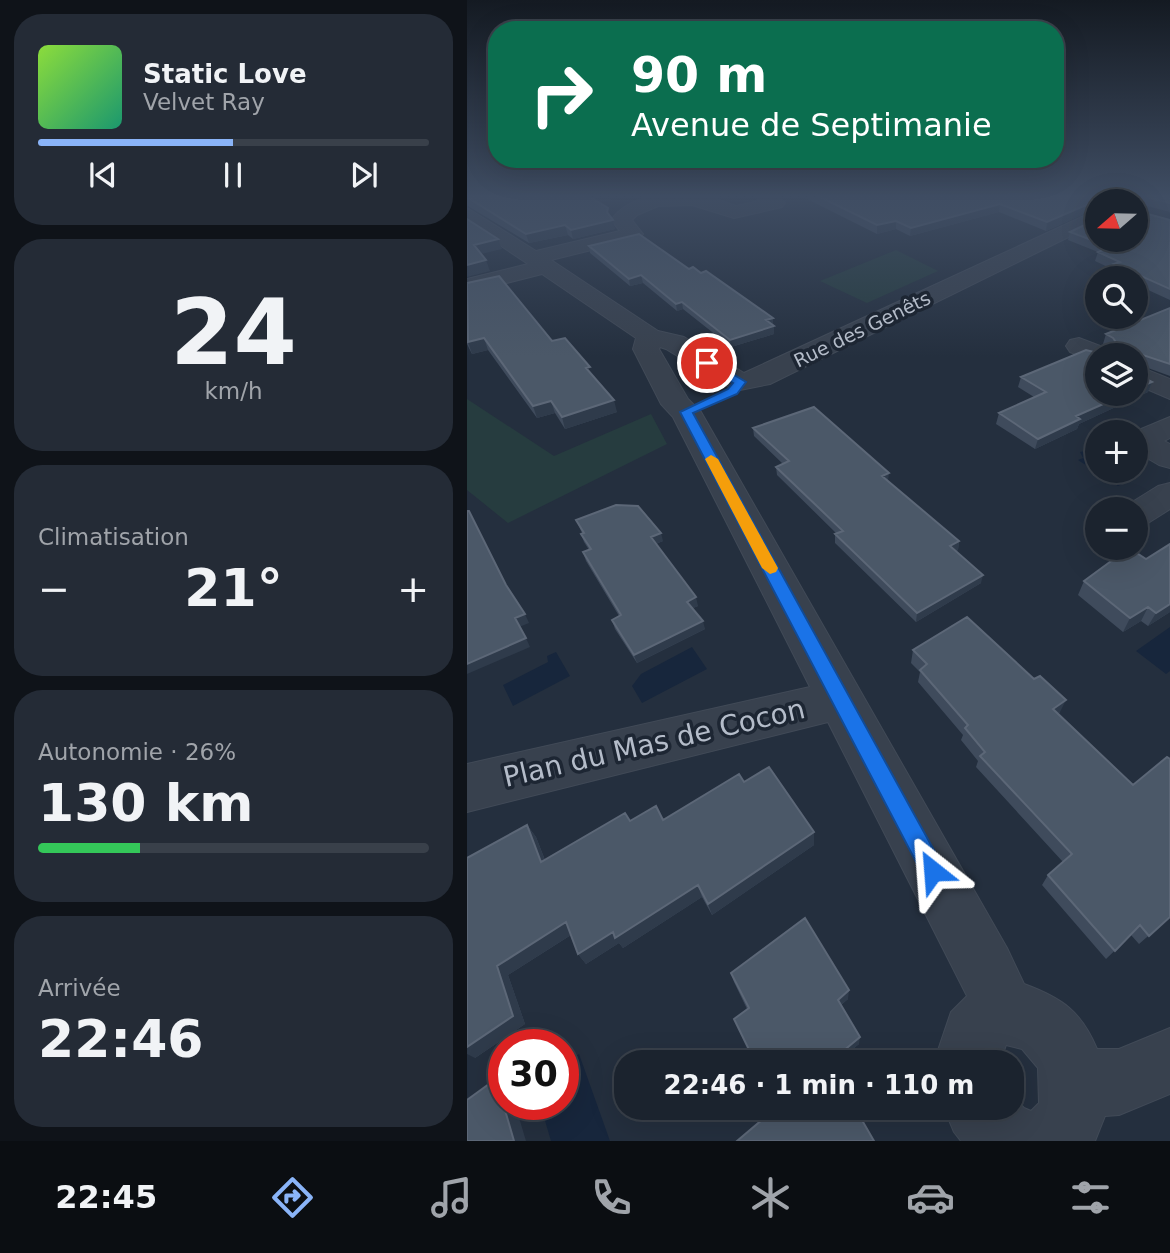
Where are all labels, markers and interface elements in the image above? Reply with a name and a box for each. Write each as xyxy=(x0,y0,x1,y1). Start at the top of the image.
text: 90 m xyxy=(631,47,767,104)
icon: right xyxy=(516,49,607,140)
text: Static Love xyxy=(143,59,307,89)
text: Velvet Ray xyxy=(143,89,265,115)
text: Avenue de Septimanie xyxy=(631,106,992,144)
icon: previous xyxy=(84,156,122,194)
icon: pause xyxy=(214,156,252,194)
icon: next xyxy=(345,156,383,194)
north arrow xyxy=(1085,189,1148,252)
map controls xyxy=(1085,189,1148,560)
button: search xyxy=(1085,266,1148,329)
text: 24 xyxy=(170,280,297,385)
street label: Rue des Genêts xyxy=(790,286,934,372)
pin xyxy=(677,333,737,393)
button: layers xyxy=(1085,343,1148,406)
icon: arrive xyxy=(688,344,726,382)
text: km/h xyxy=(204,378,263,404)
button: + xyxy=(1085,420,1148,483)
button: − xyxy=(1085,497,1148,560)
text: Climatisation xyxy=(38,524,189,550)
text: 21° xyxy=(184,558,283,618)
text: − xyxy=(38,567,70,611)
text: + xyxy=(397,567,429,611)
street label: Plan du Mas de Cocon xyxy=(500,692,808,794)
text: Autonomie · 26% xyxy=(38,739,236,765)
text: 130 km xyxy=(38,773,253,833)
position arrow xyxy=(896,834,970,908)
text: Arrivée xyxy=(38,975,121,1001)
text: 22:46 xyxy=(38,1009,204,1069)
speed limit sign: 30 xyxy=(488,1029,579,1120)
text: 22:46 · 1 min · 110 m xyxy=(664,1070,974,1100)
icon: directions xyxy=(268,1173,317,1222)
icon: music xyxy=(427,1173,476,1222)
icon: phone xyxy=(587,1173,636,1222)
icon: climate xyxy=(746,1173,795,1222)
icon: car xyxy=(906,1173,955,1222)
icon: filters xyxy=(1066,1173,1115,1222)
text: 22:45 xyxy=(55,1178,157,1216)

